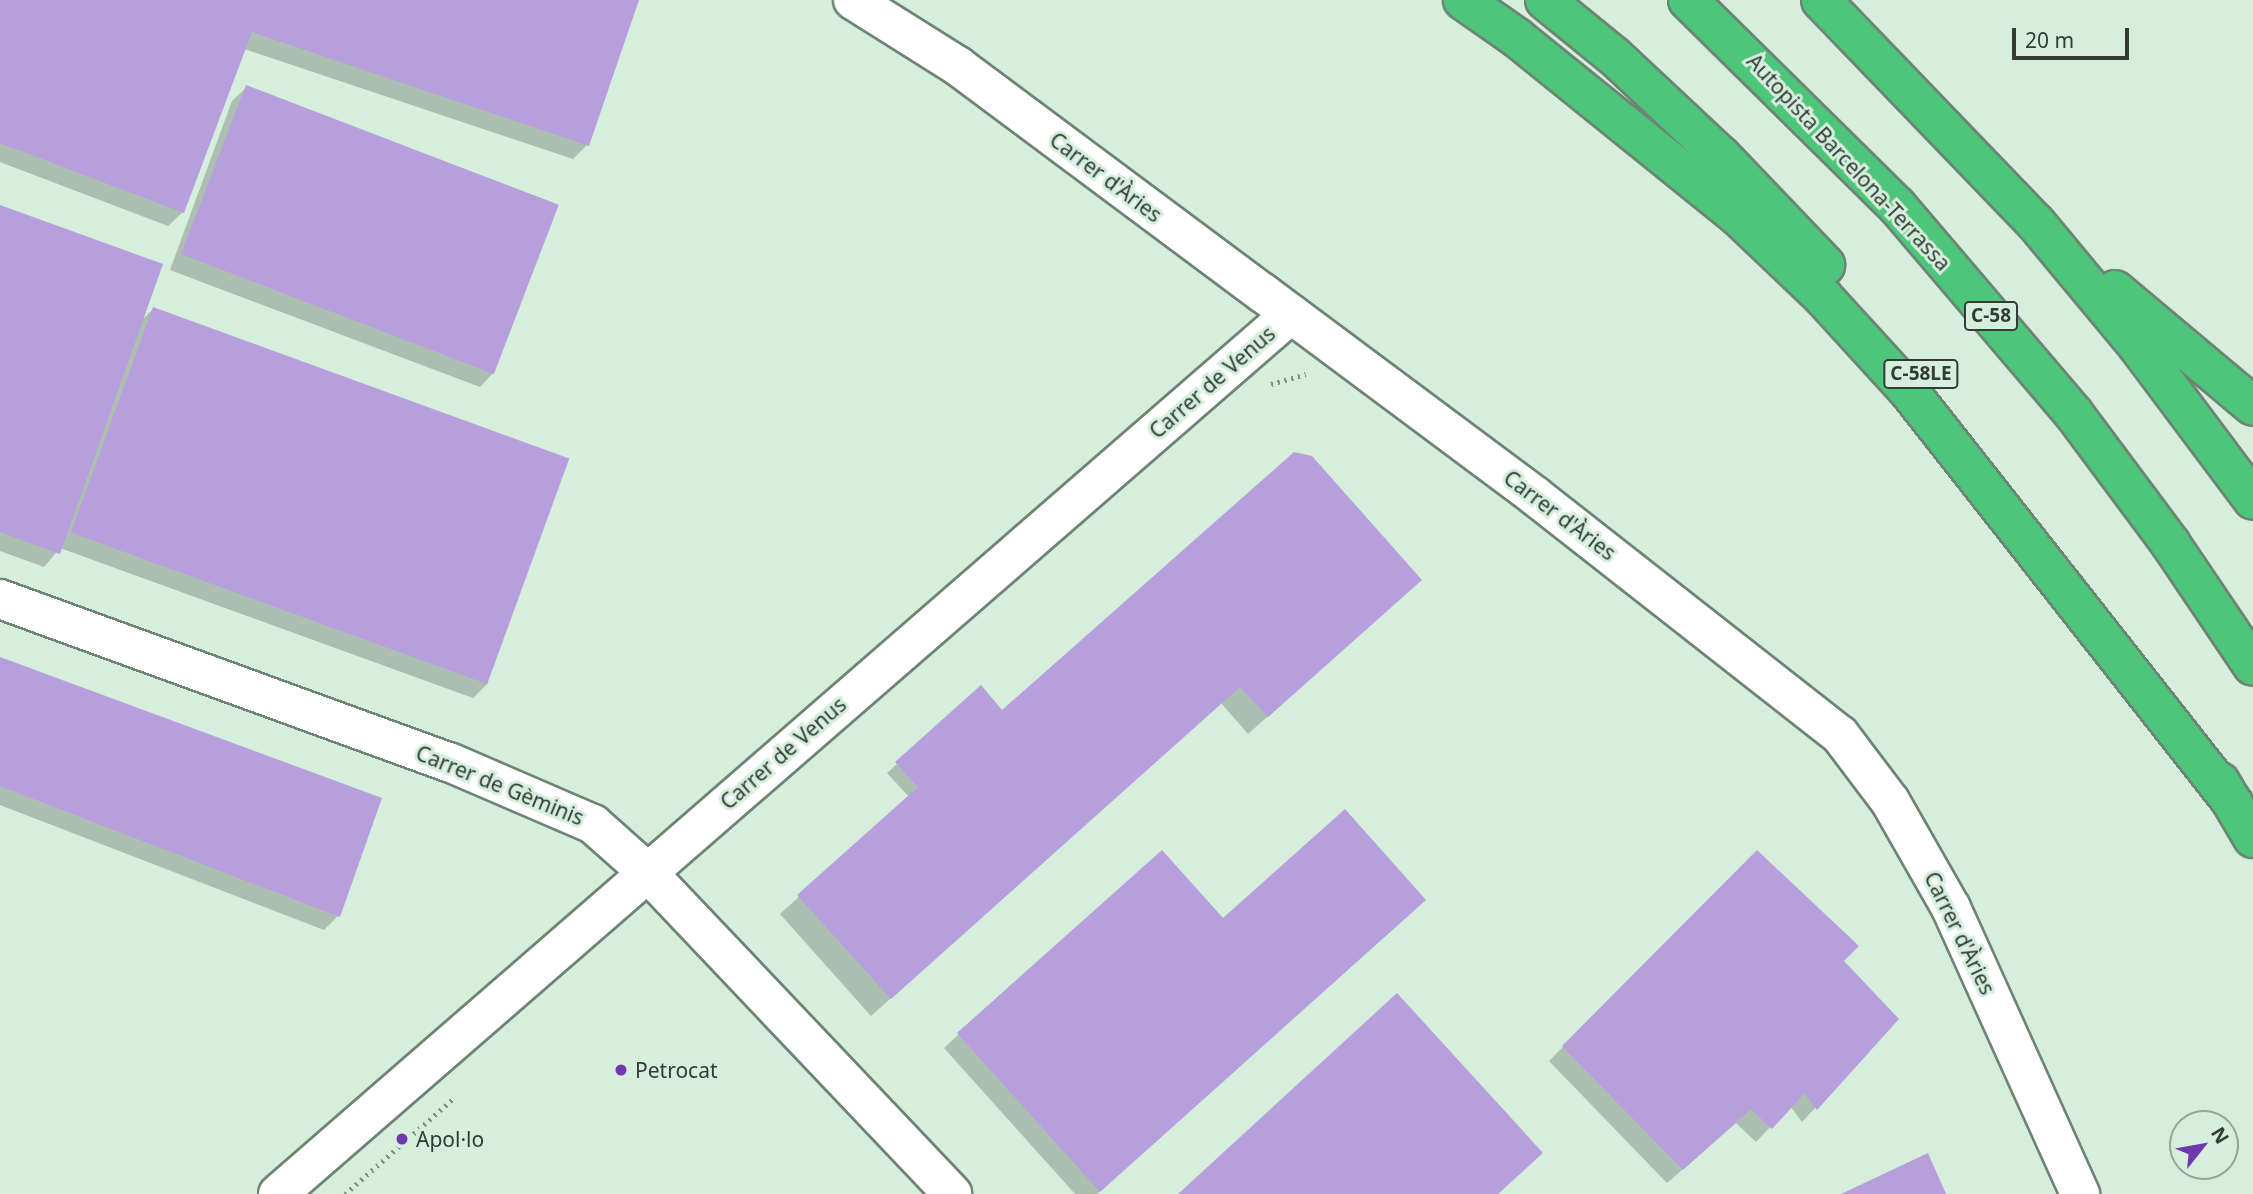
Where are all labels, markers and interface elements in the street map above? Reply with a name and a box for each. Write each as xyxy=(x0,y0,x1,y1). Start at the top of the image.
scale bar xyxy=(2015,14,2132,58)
text: 20 m xyxy=(2025,26,2074,54)
street label: Autopista Barcelona-Terrassa xyxy=(1742,48,1956,276)
street label: Carrer d'Àries xyxy=(1045,127,1167,227)
road number: C-58 xyxy=(1963,300,2019,332)
street label: Carrer de Venus xyxy=(1144,321,1280,443)
road number: C-58LE xyxy=(1882,358,1960,390)
street label: Carrer d'Àries xyxy=(1499,465,1621,565)
street label: Carrer de Venus xyxy=(715,692,851,814)
street label: Carrer de Gèminis xyxy=(412,740,588,830)
street label: Carrer d'Àries xyxy=(1919,867,2001,999)
place label: Petrocat xyxy=(635,1057,718,1083)
marker: Petrocat xyxy=(613,1062,629,1078)
north arrow xyxy=(2169,1110,2239,1180)
text: N xyxy=(2205,1122,2235,1149)
place label: Apol·lo xyxy=(416,1126,484,1152)
marker: Apol·lo xyxy=(394,1131,410,1147)

